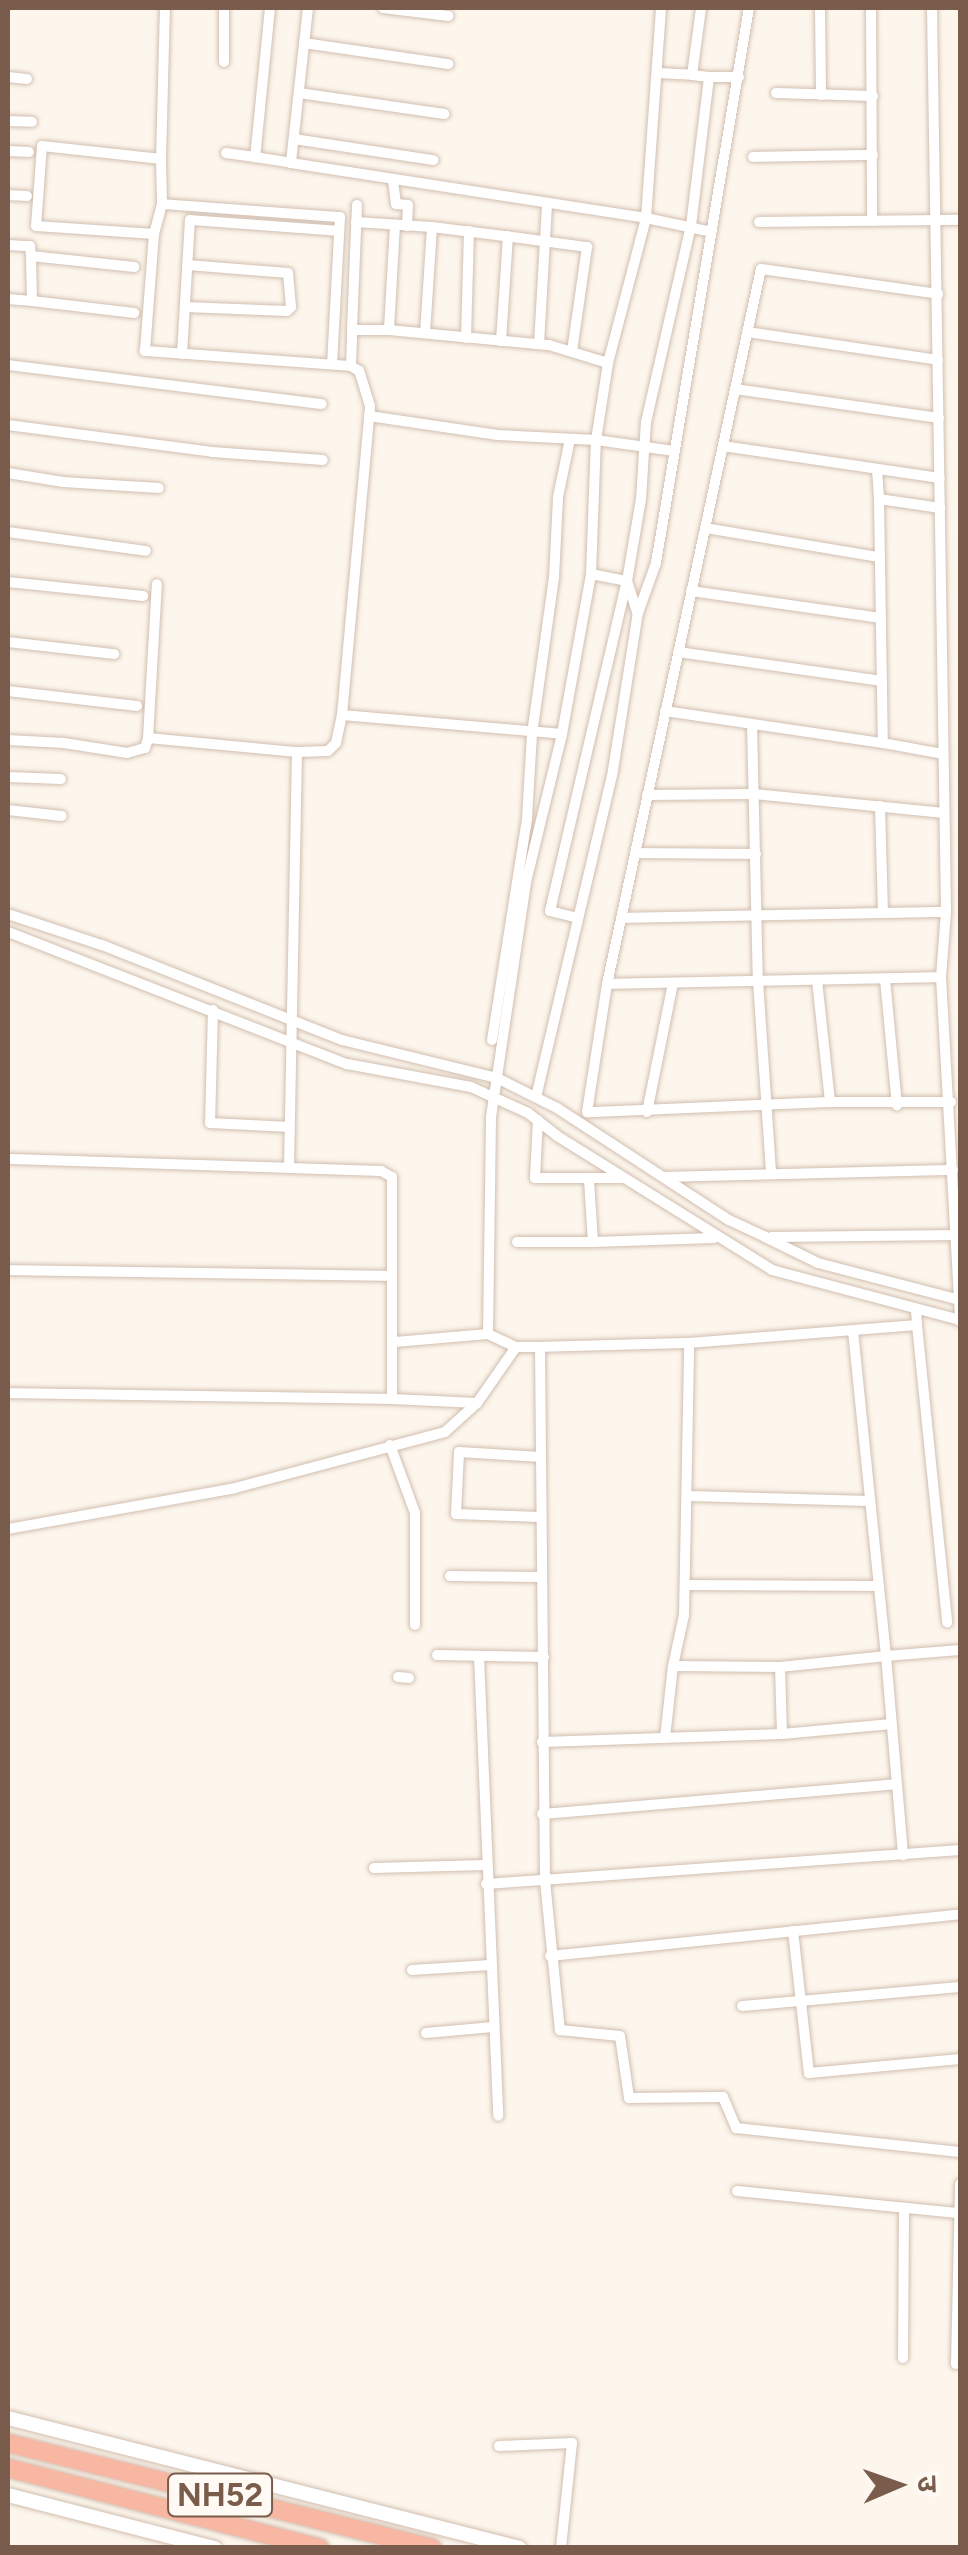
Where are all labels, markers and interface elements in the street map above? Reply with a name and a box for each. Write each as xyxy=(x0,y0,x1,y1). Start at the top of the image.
north arrow xyxy=(848,2435,948,2535)
road number: NH52 xyxy=(165,2468,275,2522)
text: उ xyxy=(911,2475,945,2493)

